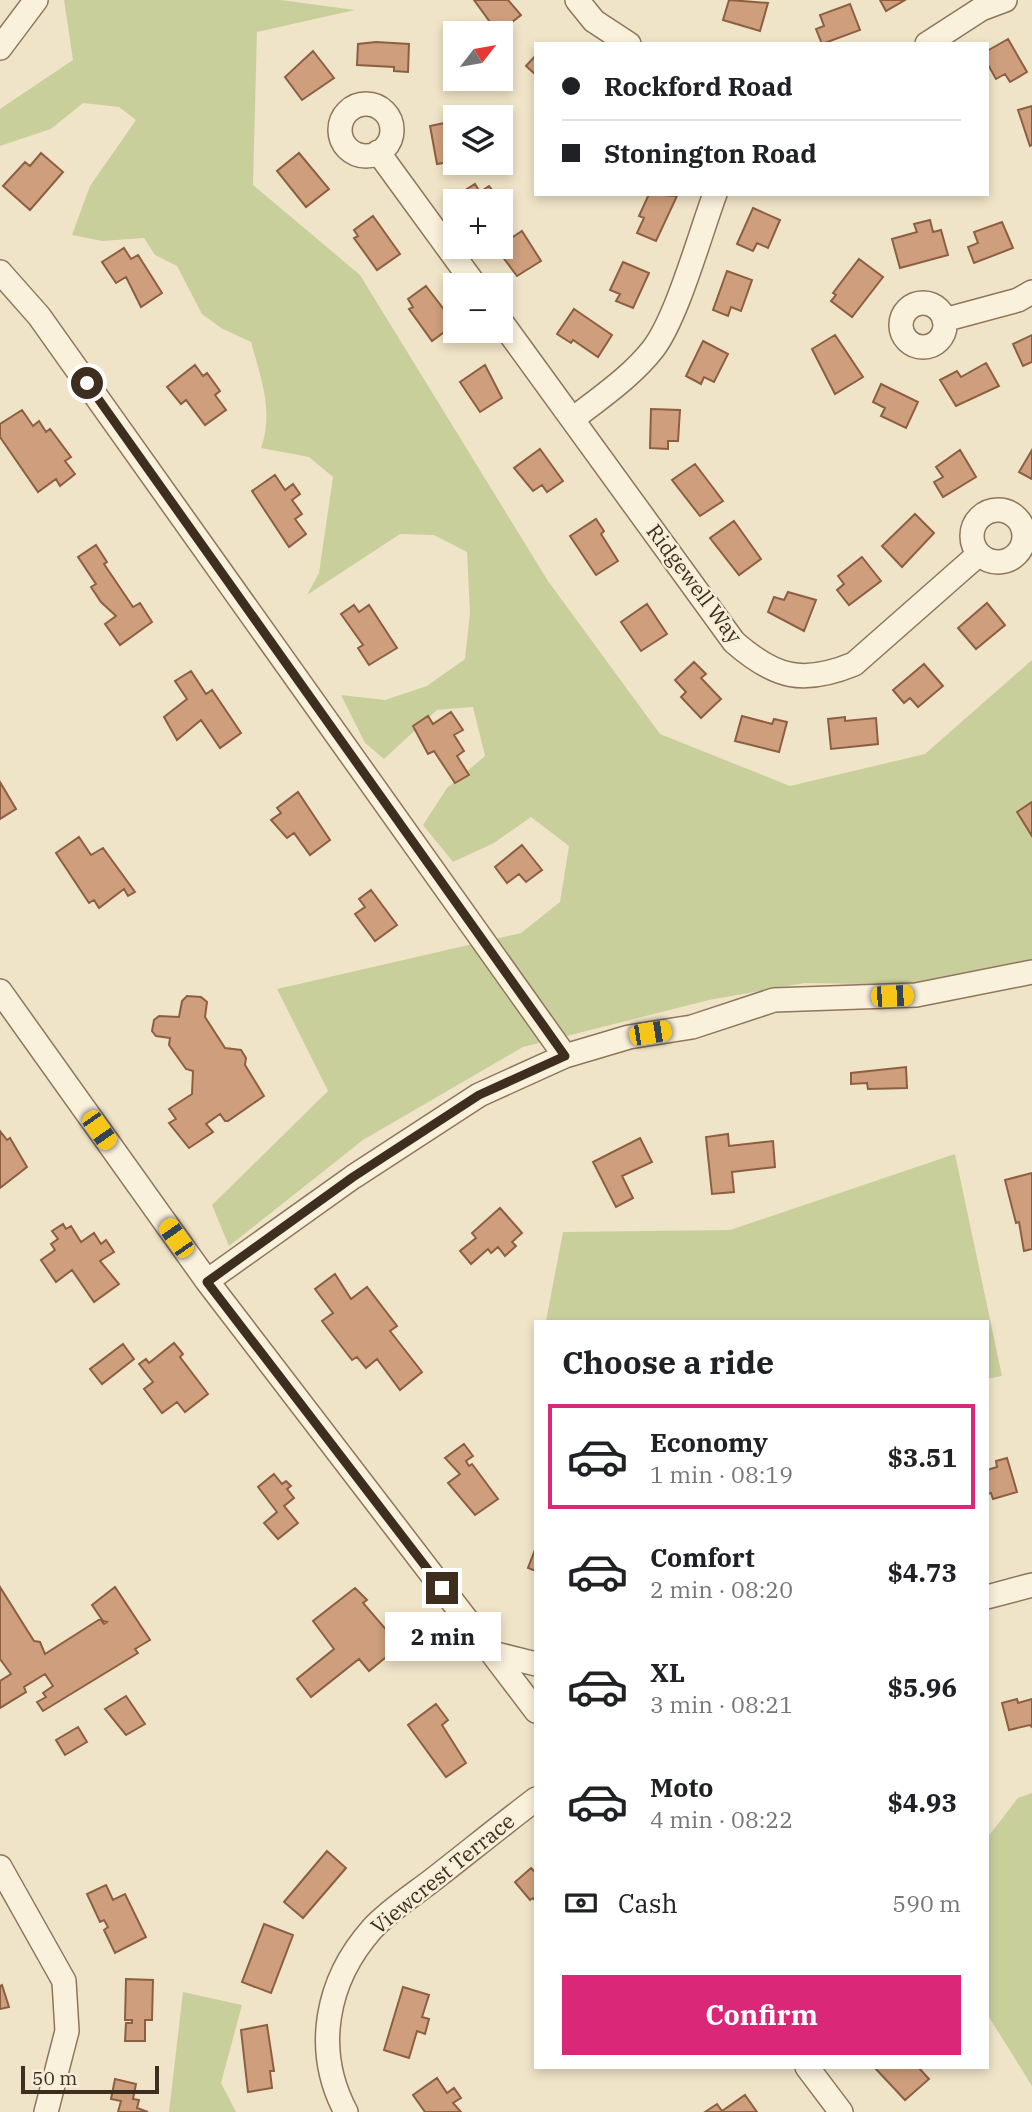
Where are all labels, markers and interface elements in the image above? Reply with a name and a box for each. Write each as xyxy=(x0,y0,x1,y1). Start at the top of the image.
north arrow xyxy=(443,21,513,91)
map controls xyxy=(443,21,513,343)
text: Rockford Road xyxy=(604,69,793,103)
button: layers xyxy=(443,105,513,175)
text: Stonington Road xyxy=(604,136,817,170)
button: + xyxy=(443,189,513,259)
button: − xyxy=(443,273,513,343)
route start xyxy=(71,367,103,399)
street label: Ridgewell Way xyxy=(641,518,749,649)
car xyxy=(871,985,914,1007)
car xyxy=(628,1019,673,1047)
car xyxy=(79,1107,120,1153)
car xyxy=(156,1215,197,1261)
text: Choose a ride xyxy=(562,1341,774,1383)
icon: car xyxy=(566,1425,629,1488)
text: Economy xyxy=(650,1425,768,1459)
text: $3.51 xyxy=(887,1440,957,1474)
text: 1 min · 08:19 xyxy=(650,1459,793,1489)
icon: car xyxy=(566,1540,629,1603)
text: Comfort xyxy=(650,1540,755,1574)
text: $4.73 xyxy=(887,1555,957,1589)
route end xyxy=(426,1572,458,1604)
text: 2 min · 08:20 xyxy=(650,1574,793,1604)
callout: 2 min xyxy=(384,1612,500,1662)
text: 2 min xyxy=(411,1621,475,1651)
icon: car xyxy=(566,1655,629,1718)
text: XL xyxy=(650,1655,685,1689)
text: $5.96 xyxy=(887,1670,957,1704)
text: 3 min · 08:21 xyxy=(650,1689,793,1719)
icon: car xyxy=(566,1770,629,1833)
text: Moto xyxy=(650,1770,713,1804)
text: $4.93 xyxy=(887,1785,957,1819)
text: 4 min · 08:22 xyxy=(650,1804,793,1834)
street label: Viewcrest Terrace xyxy=(365,1807,520,1940)
icon: cash xyxy=(562,1884,600,1922)
text: Cash xyxy=(618,1886,678,1920)
text: 590 m xyxy=(892,1888,961,1918)
button: Confirm xyxy=(562,1975,961,2055)
scale bar xyxy=(21,2063,159,2095)
text: 50 m xyxy=(32,2066,77,2090)

